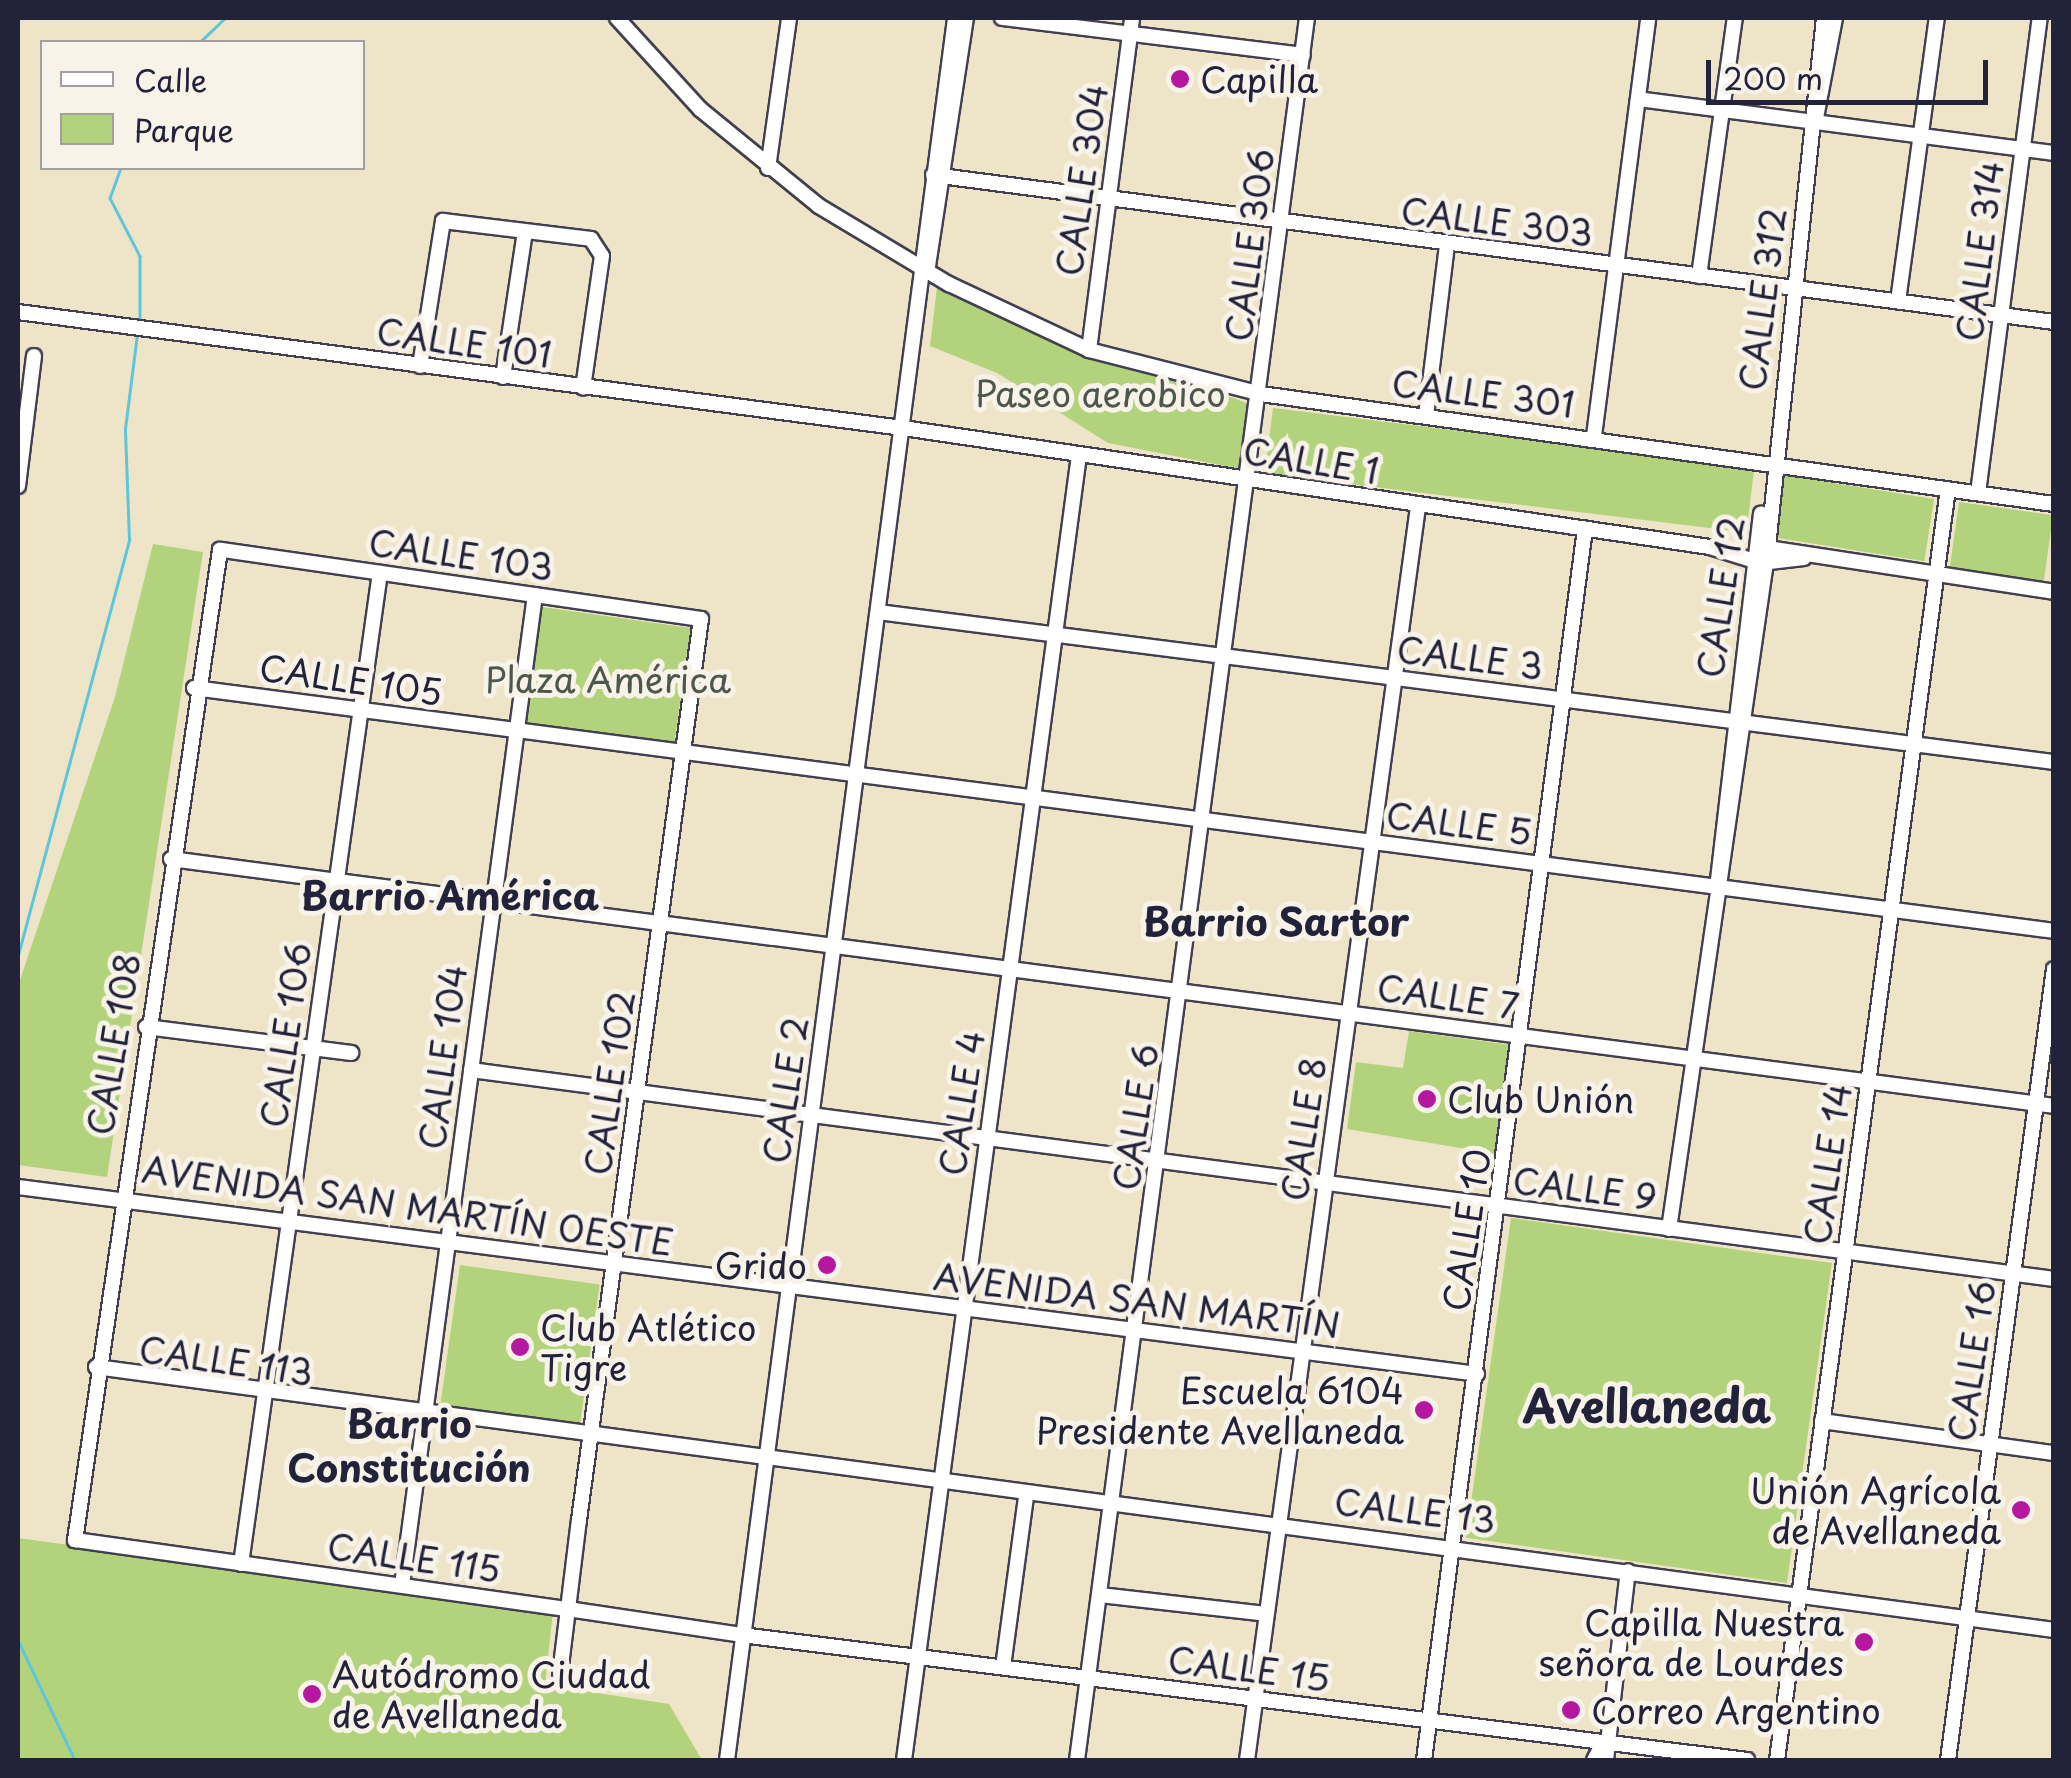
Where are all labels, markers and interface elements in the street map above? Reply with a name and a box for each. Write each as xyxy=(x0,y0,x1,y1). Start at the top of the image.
legend xyxy=(40,40,365,170)
scale bar xyxy=(1711,40,1994,102)
text: 200 m xyxy=(1723,55,1823,100)
text: Calle xyxy=(134,57,207,102)
place label: Capilla xyxy=(1200,58,1318,100)
marker: Capilla xyxy=(1169,68,1191,90)
street label: CALLE 304 xyxy=(1046,79,1116,281)
text: Parque xyxy=(134,107,234,152)
street label: CALLE 306 xyxy=(1216,143,1282,347)
street label: CALLE 314 xyxy=(1947,156,2011,346)
street label: CALLE 303 xyxy=(1396,188,1598,254)
street label: CALLE 312 xyxy=(1730,203,1794,395)
street label: CALLE 101 xyxy=(372,309,556,375)
street label: CALLE 301 xyxy=(1387,361,1579,425)
park label: Paseo aerobico xyxy=(974,372,1226,414)
street label: CALLE 1 xyxy=(1238,428,1384,492)
street label: CALLE 12 xyxy=(1688,512,1752,682)
street label: CALLE 103 xyxy=(364,520,558,588)
street label: CALLE 3 xyxy=(1393,627,1547,687)
street label: CALLE 105 xyxy=(254,645,448,713)
park label: Plaza América xyxy=(486,658,730,700)
street label: CALLE 5 xyxy=(1383,793,1535,853)
district label: Barrio América xyxy=(300,872,600,918)
district label: Barrio Sartor xyxy=(1141,898,1411,944)
street label: CALLE 106 xyxy=(251,937,319,1133)
street label: CALLE 108 xyxy=(77,947,149,1141)
street label: CALLE 104 xyxy=(410,960,474,1154)
street label: CALLE 7 xyxy=(1373,965,1523,1027)
street label: CALLE 102 xyxy=(575,985,643,1181)
street label: CALLE 2 xyxy=(754,1012,816,1168)
street label: CALLE 4 xyxy=(930,1026,992,1180)
street label: CALLE 6 xyxy=(1104,1039,1166,1195)
street label: CALLE 8 xyxy=(1272,1053,1334,1205)
place label: Club Unión xyxy=(1447,1078,1632,1120)
street label: CALLE 14 xyxy=(1795,1079,1859,1249)
marker: Club Unión xyxy=(1416,1088,1438,1110)
street label: CALLE 10 xyxy=(1434,1144,1498,1316)
street label: AVENIDA SAN MARTÍN OESTE xyxy=(143,1147,673,1263)
street label: CALLE 9 xyxy=(1510,1158,1660,1218)
place label: Grido xyxy=(714,1244,807,1286)
marker: Grido xyxy=(816,1254,838,1276)
street label: AVENIDA SAN MARTÍN xyxy=(935,1255,1339,1345)
street label: CALLE 16 xyxy=(1939,1276,2003,1446)
place label: Club Atlético Tigre xyxy=(540,1306,755,1388)
street label: CALLE 113 xyxy=(134,1327,318,1393)
marker: Club Atlético Tigre xyxy=(509,1336,531,1358)
place label: Escuela 6104 Presidente Avellaneda xyxy=(1037,1369,1404,1451)
district label: Avellaneda xyxy=(1522,1378,1772,1432)
marker: Escuela 6104 Presidente Avellaneda xyxy=(1413,1399,1435,1421)
district label: Barrio Constitución xyxy=(287,1400,531,1490)
place label: Unión Agrícola de Avellaneda xyxy=(1750,1469,2001,1551)
street label: CALLE 13 xyxy=(1330,1479,1500,1541)
marker: Unión Agrícola de Avellaneda xyxy=(2010,1499,2032,1521)
street label: CALLE 115 xyxy=(323,1524,505,1590)
place label: Capilla Nuestra señora de Lourdes xyxy=(1540,1601,1844,1683)
marker: Capilla Nuestra señora de Lourdes xyxy=(1853,1631,1875,1653)
street label: CALLE 15 xyxy=(1165,1637,1333,1699)
place label: Autódromo Ciudad de Avellaneda xyxy=(332,1653,651,1735)
marker: Autódromo Ciudad de Avellaneda xyxy=(301,1683,323,1705)
place label: Correo Argentino xyxy=(1591,1689,1882,1731)
marker: Correo Argentino xyxy=(1560,1699,1582,1721)

